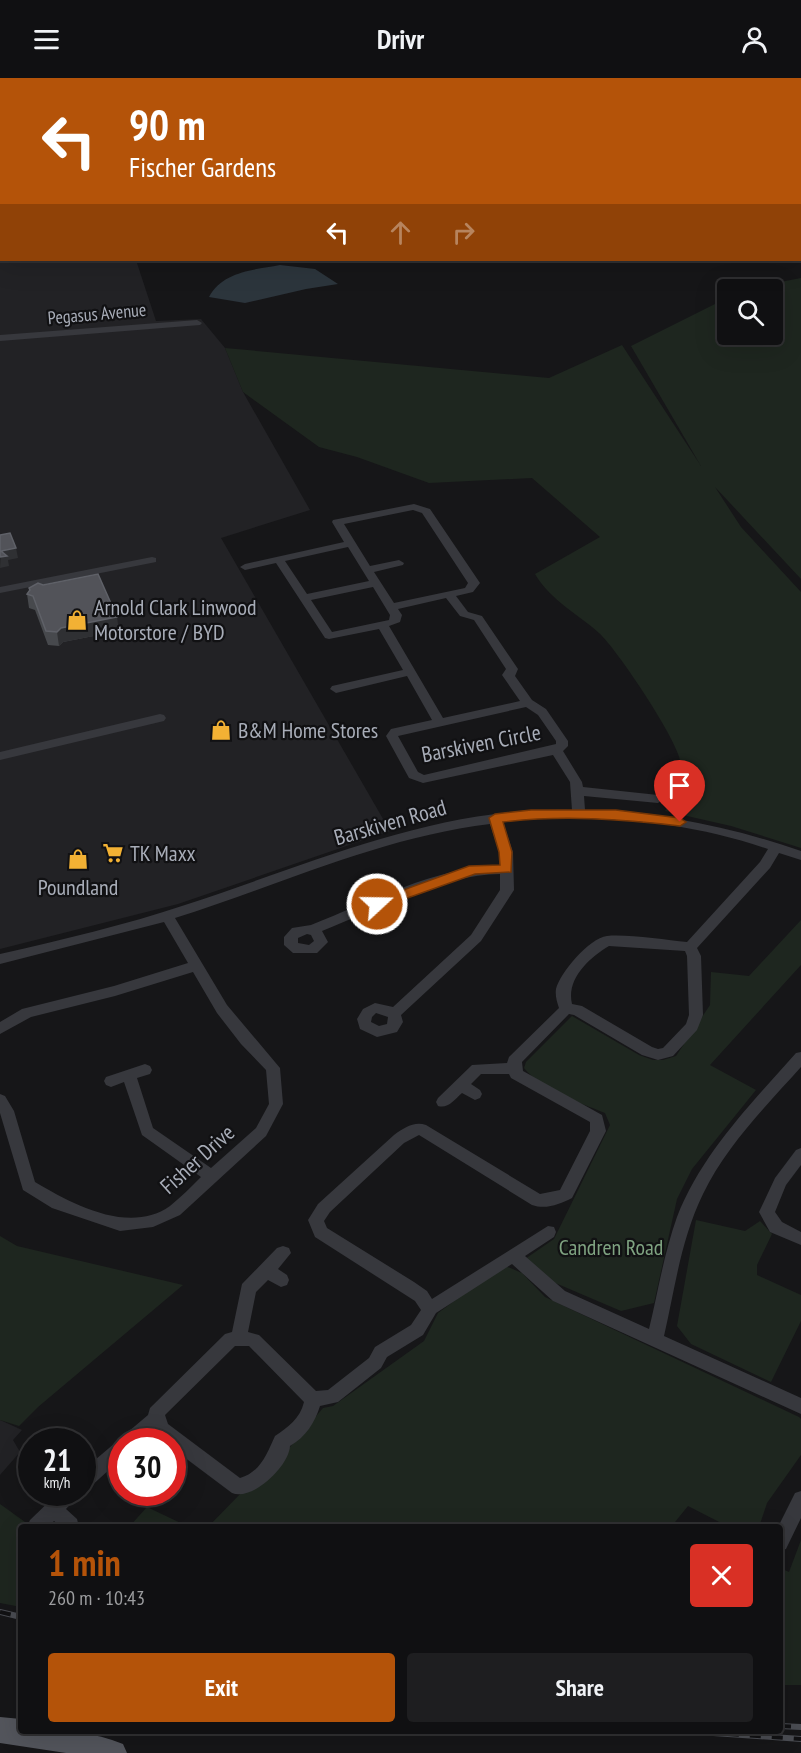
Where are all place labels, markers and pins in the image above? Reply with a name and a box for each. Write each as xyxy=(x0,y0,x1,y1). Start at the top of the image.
place label: Arnold Clark Linwood Motorstore / BYD xyxy=(94,593,257,646)
shop icon: Arnold Clark Linwood Motorstore / BYD xyxy=(65,608,89,632)
place label: B&M Home Stores xyxy=(238,716,378,744)
shop icon: B&M Home Stores xyxy=(209,718,233,742)
pin xyxy=(654,760,705,822)
place label: TK Maxx xyxy=(130,839,196,867)
supermarket icon: TK Maxx xyxy=(101,841,125,865)
shop icon: Poundland xyxy=(66,847,90,871)
place label: Poundland xyxy=(38,873,118,901)

